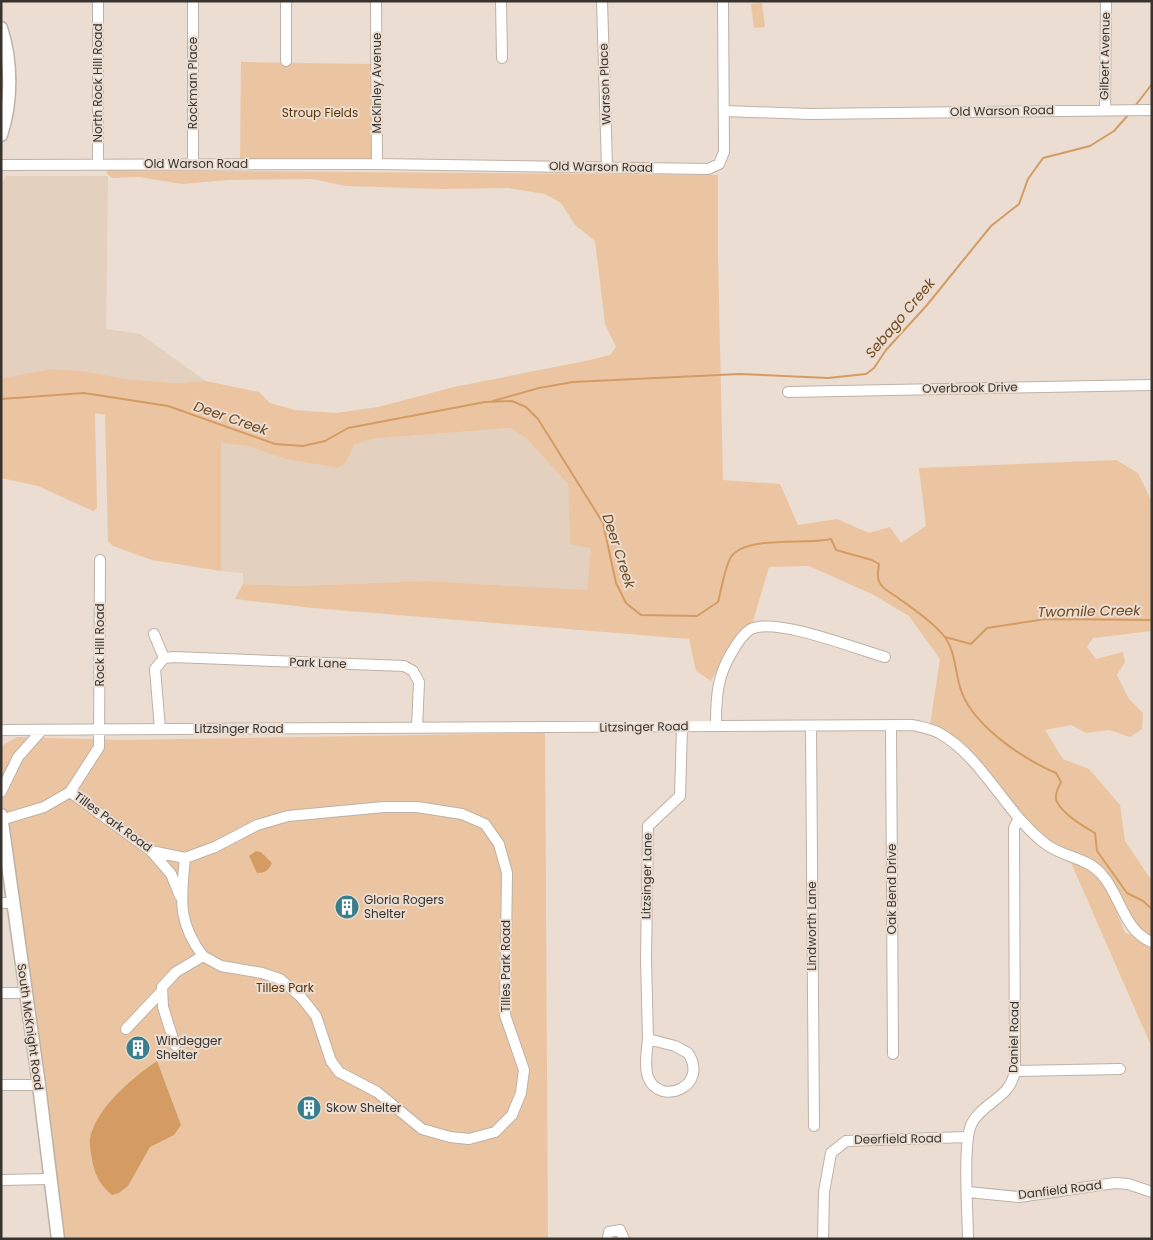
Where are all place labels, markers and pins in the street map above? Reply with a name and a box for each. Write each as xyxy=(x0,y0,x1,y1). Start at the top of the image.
place label: Gloria Rogers Shelter xyxy=(364,891,444,922)
building icon: Gloria Rogers Shelter xyxy=(334,894,360,920)
place label: Windegger Shelter xyxy=(156,1032,223,1063)
building icon: Windegger Shelter xyxy=(125,1035,151,1061)
building icon: Skow Shelter xyxy=(296,1095,322,1121)
place label: Skow Shelter xyxy=(326,1099,402,1116)

